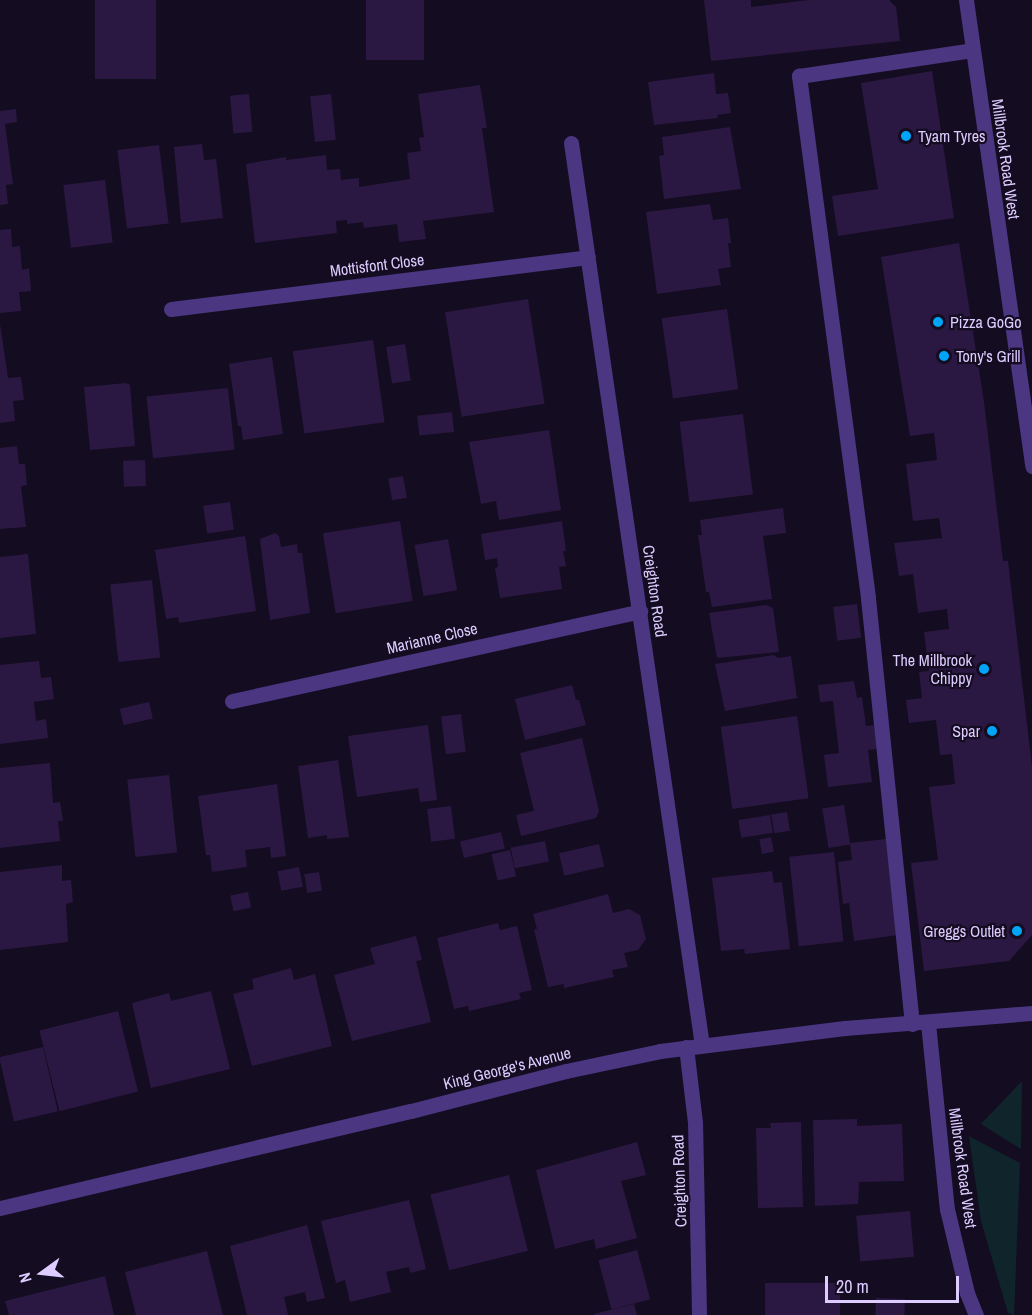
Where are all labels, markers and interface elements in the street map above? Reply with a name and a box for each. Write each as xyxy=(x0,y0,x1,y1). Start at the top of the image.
street label: Millbrook Road West xyxy=(988,97,1024,221)
place label: Tyam Tyres xyxy=(918,126,986,146)
marker: Tyam Tyres xyxy=(899,129,913,143)
street label: Mottisfont Close xyxy=(329,250,425,280)
place label: Pizza GoGo xyxy=(950,312,1021,332)
marker: Pizza GoGo xyxy=(931,315,945,329)
place label: Tony's Grill xyxy=(956,346,1020,366)
marker: Tony's Grill xyxy=(937,349,951,363)
street label: Creighton Road xyxy=(639,544,671,638)
street label: Marianne Close xyxy=(385,618,479,658)
place label: The Millbrook Chippy xyxy=(893,650,972,688)
marker: The Millbrook Chippy xyxy=(977,662,991,676)
place label: Spar xyxy=(952,721,980,741)
marker: Spar xyxy=(985,724,999,738)
place label: Greggs Outlet xyxy=(923,921,1005,941)
marker: Greggs Outlet xyxy=(1010,924,1024,938)
street label: King George's Avenue xyxy=(441,1043,573,1093)
street label: Millbrook Road West xyxy=(945,1106,981,1230)
street label: Creighton Road xyxy=(668,1134,690,1228)
north arrow xyxy=(12,1243,72,1303)
scale bar xyxy=(828,1264,962,1302)
text: N xyxy=(13,1270,36,1285)
text: 20 m xyxy=(836,1274,869,1299)

